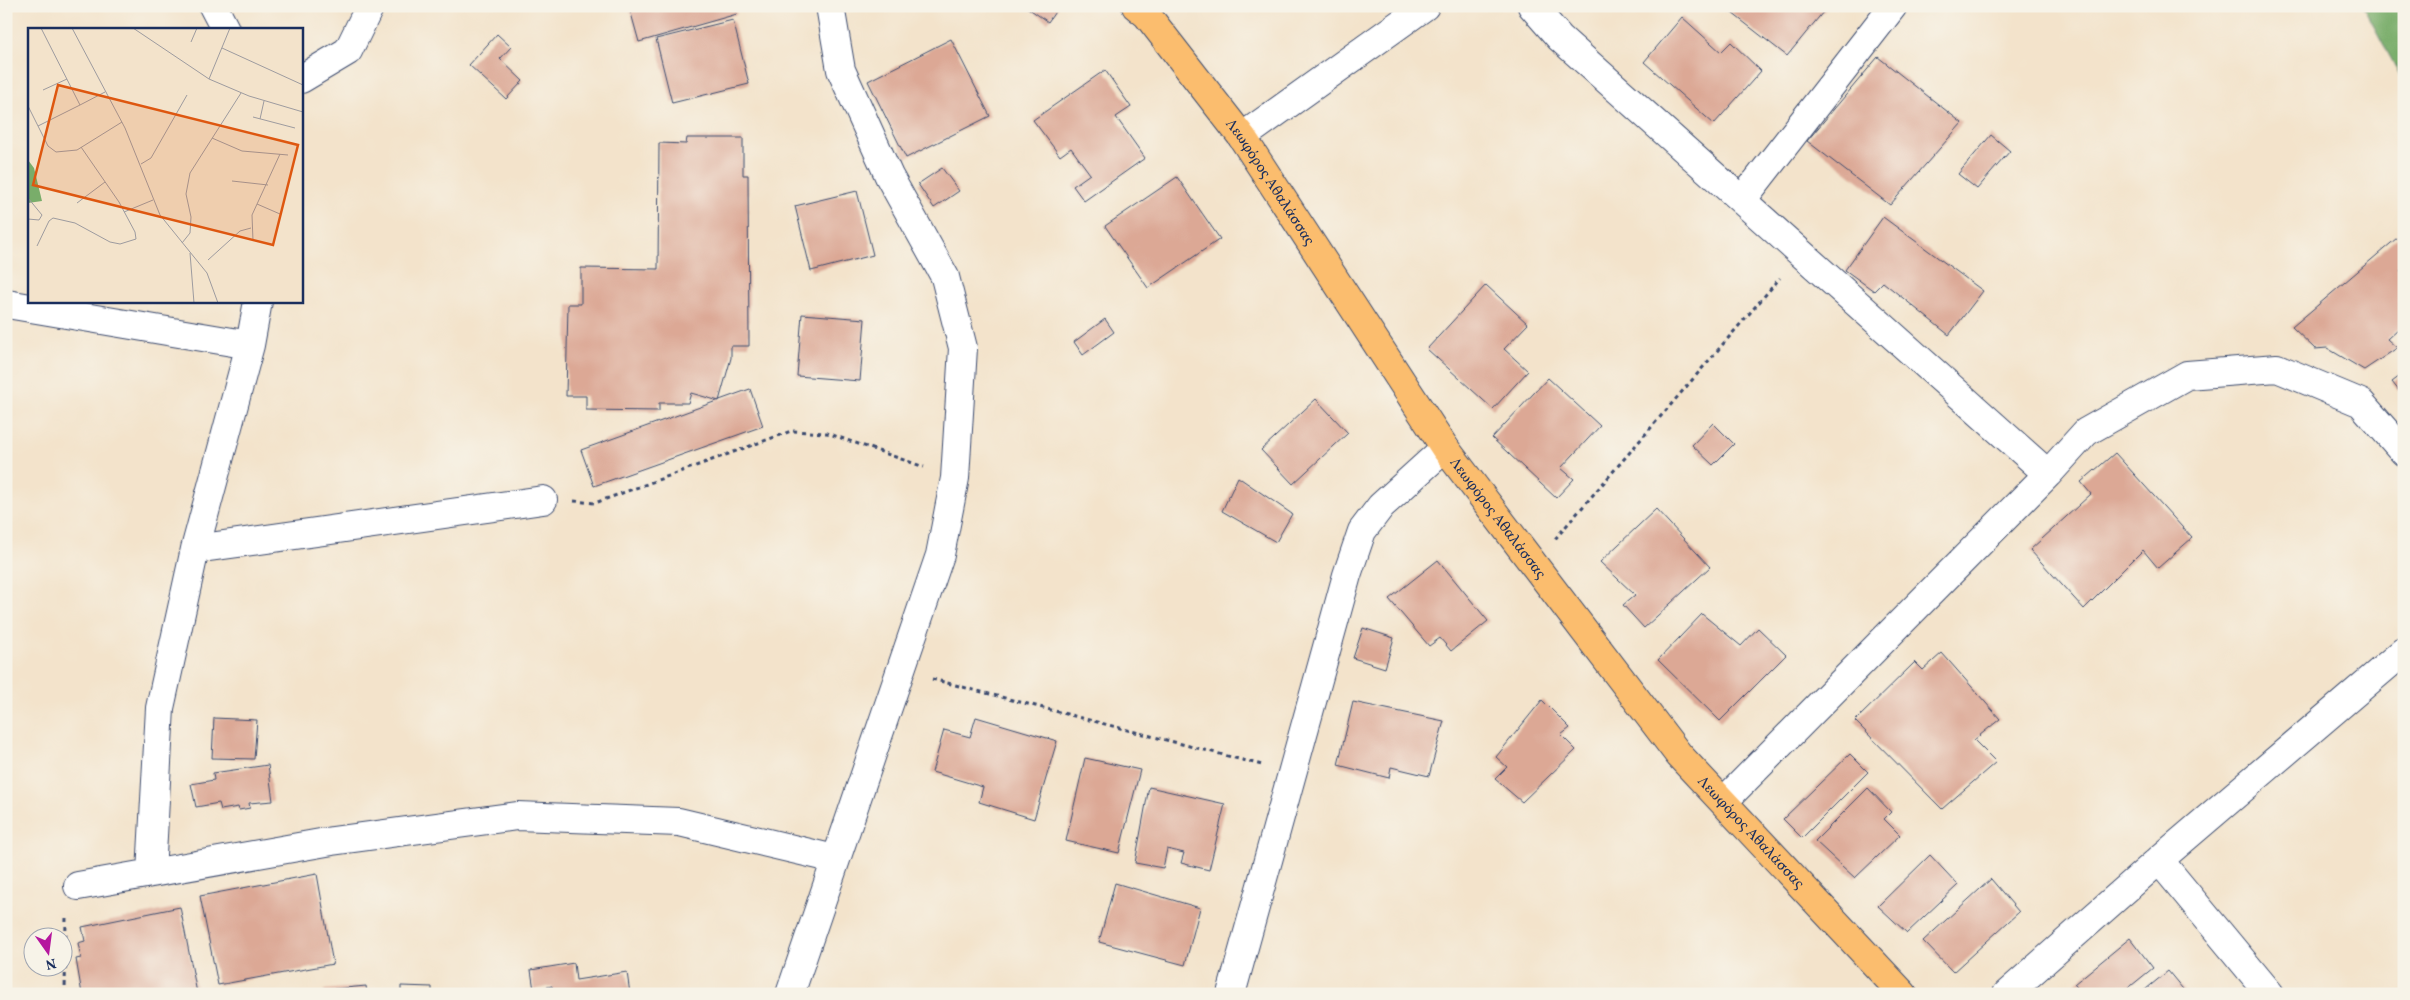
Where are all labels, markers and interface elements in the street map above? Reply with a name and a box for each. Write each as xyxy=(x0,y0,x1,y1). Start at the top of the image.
inset map xyxy=(28,28,302,302)
street label: Λεωφόρος Αθαλάσσας xyxy=(1220,115,1319,250)
street label: Λεωφόρος Αθαλάσσας xyxy=(1444,454,1550,584)
street label: Λεωφόρος Αθαλάσσας xyxy=(1692,772,1809,895)
north arrow xyxy=(22,928,72,978)
text: N xyxy=(44,953,58,974)

